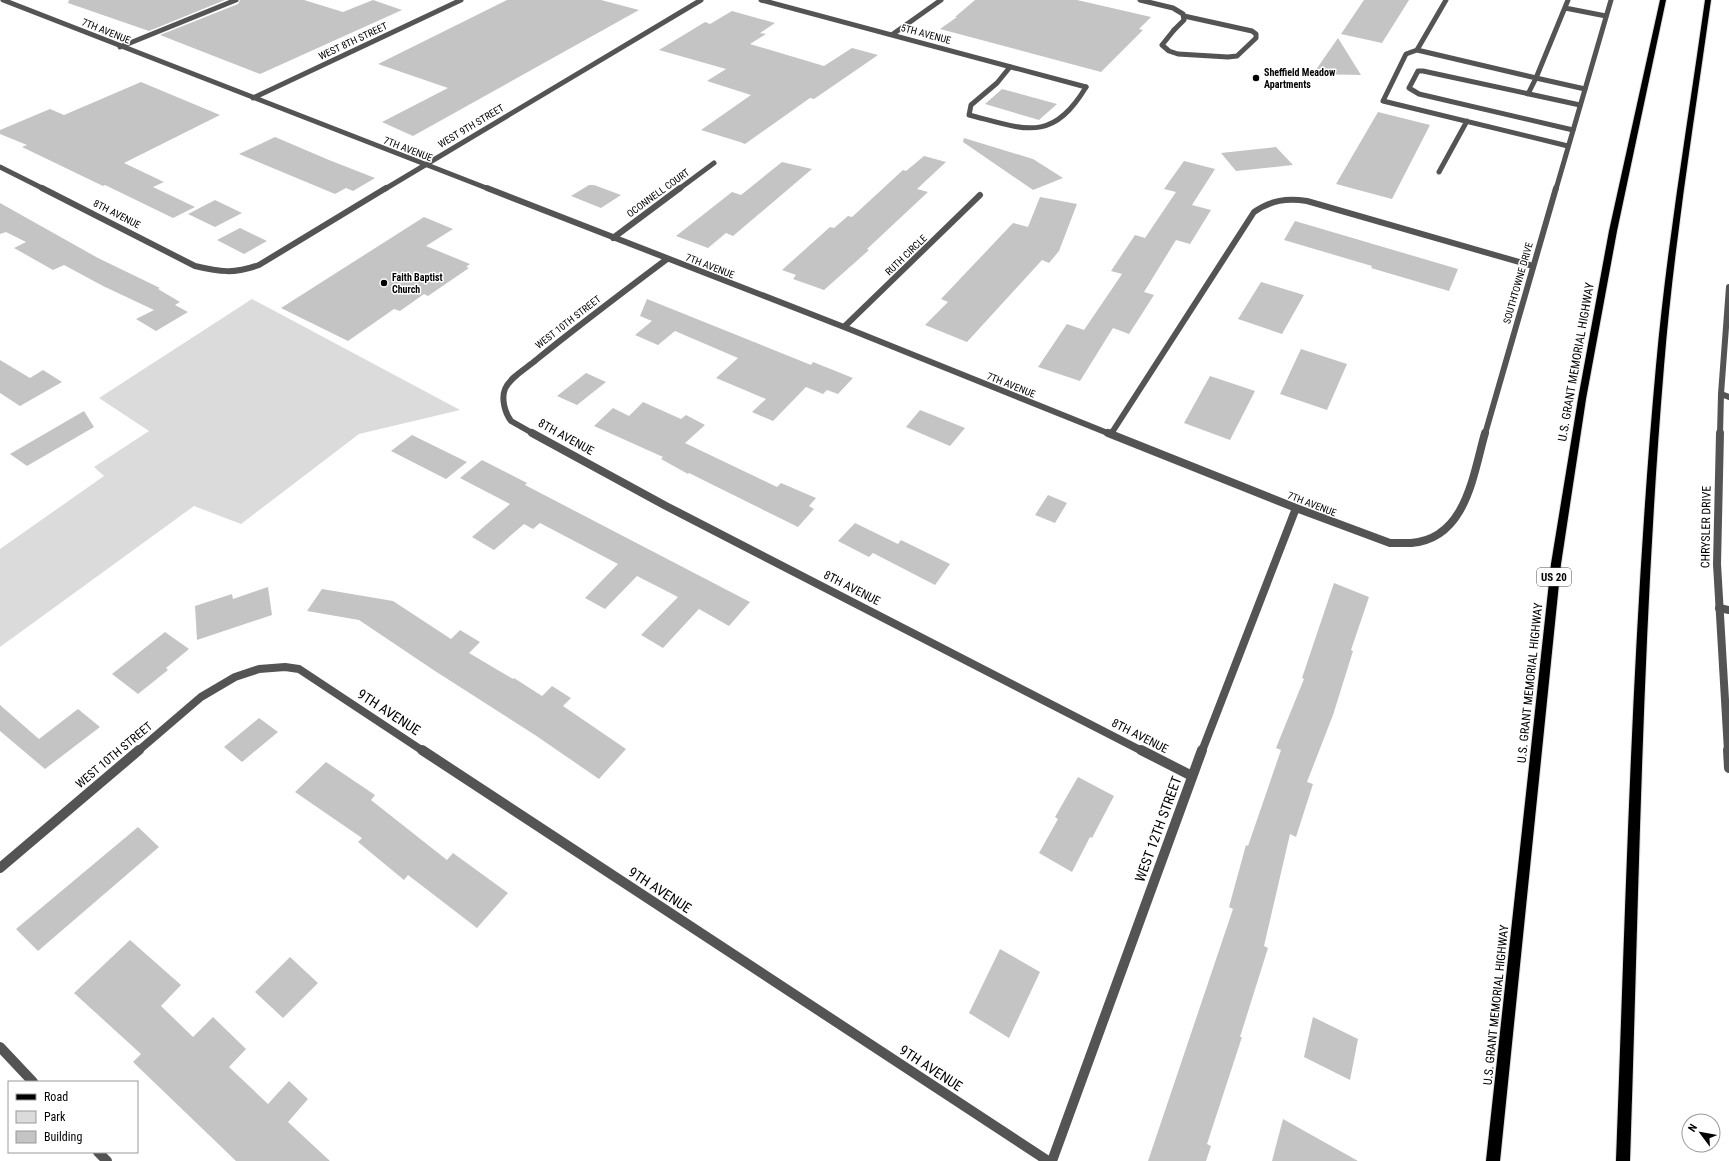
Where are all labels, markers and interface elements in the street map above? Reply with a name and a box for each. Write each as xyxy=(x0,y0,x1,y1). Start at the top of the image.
street label: 7TH AVENUE xyxy=(80,16,132,46)
street label: WEST 8TH STREET xyxy=(317,20,389,62)
street label: 5TH AVENUE xyxy=(900,22,952,46)
place label: Sheffield Meadow Apartments xyxy=(1264,67,1336,90)
marker: Sheffield Meadow Apartments xyxy=(1251,73,1261,83)
street label: WEST 9TH STREET xyxy=(436,102,506,150)
street label: 7TH AVENUE xyxy=(382,135,434,163)
street label: OCONNELL COURT xyxy=(625,167,691,219)
street label: 8TH AVENUE xyxy=(92,197,142,231)
street label: RUTH CIRCLE xyxy=(883,232,929,278)
street label: SOUTHTOWNE DRIVE xyxy=(1501,241,1535,325)
street label: 7TH AVENUE xyxy=(684,252,736,280)
place label: Faith Baptist Church xyxy=(392,272,443,295)
marker: Faith Baptist Church xyxy=(379,278,389,288)
street label: U.S. GRANT MEMORIAL HIGHWAY xyxy=(1555,281,1597,443)
street label: WEST 10TH STREET xyxy=(533,293,603,351)
street label: 7TH AVENUE xyxy=(985,370,1037,400)
street label: 8TH AVENUE xyxy=(536,416,596,458)
street label: CHRYSLER DRIVE xyxy=(1698,486,1714,568)
street label: 7TH AVENUE xyxy=(1286,490,1338,518)
street label: 8TH AVENUE xyxy=(821,568,883,608)
road number: US 20 xyxy=(1537,568,1571,586)
street label: U.S. GRANT MEMORIAL HIGHWAY xyxy=(1515,601,1545,764)
street label: 9TH AVENUE xyxy=(355,686,424,738)
street label: 8TH AVENUE xyxy=(1109,716,1171,756)
street label: WEST 10TH STREET xyxy=(73,719,155,791)
street label: WEST 12TH STREET xyxy=(1131,774,1185,884)
street label: 9TH AVENUE xyxy=(626,864,695,916)
street label: U.S. GRANT MEMORIAL HIGHWAY xyxy=(1481,923,1511,1086)
street label: 9TH AVENUE xyxy=(897,1042,966,1094)
legend xyxy=(8,1081,138,1153)
text: Road xyxy=(44,1090,68,1104)
text: Park xyxy=(44,1110,66,1124)
north arrow xyxy=(1681,1113,1721,1153)
text: N xyxy=(1686,1121,1700,1134)
text: Building xyxy=(44,1130,82,1144)

